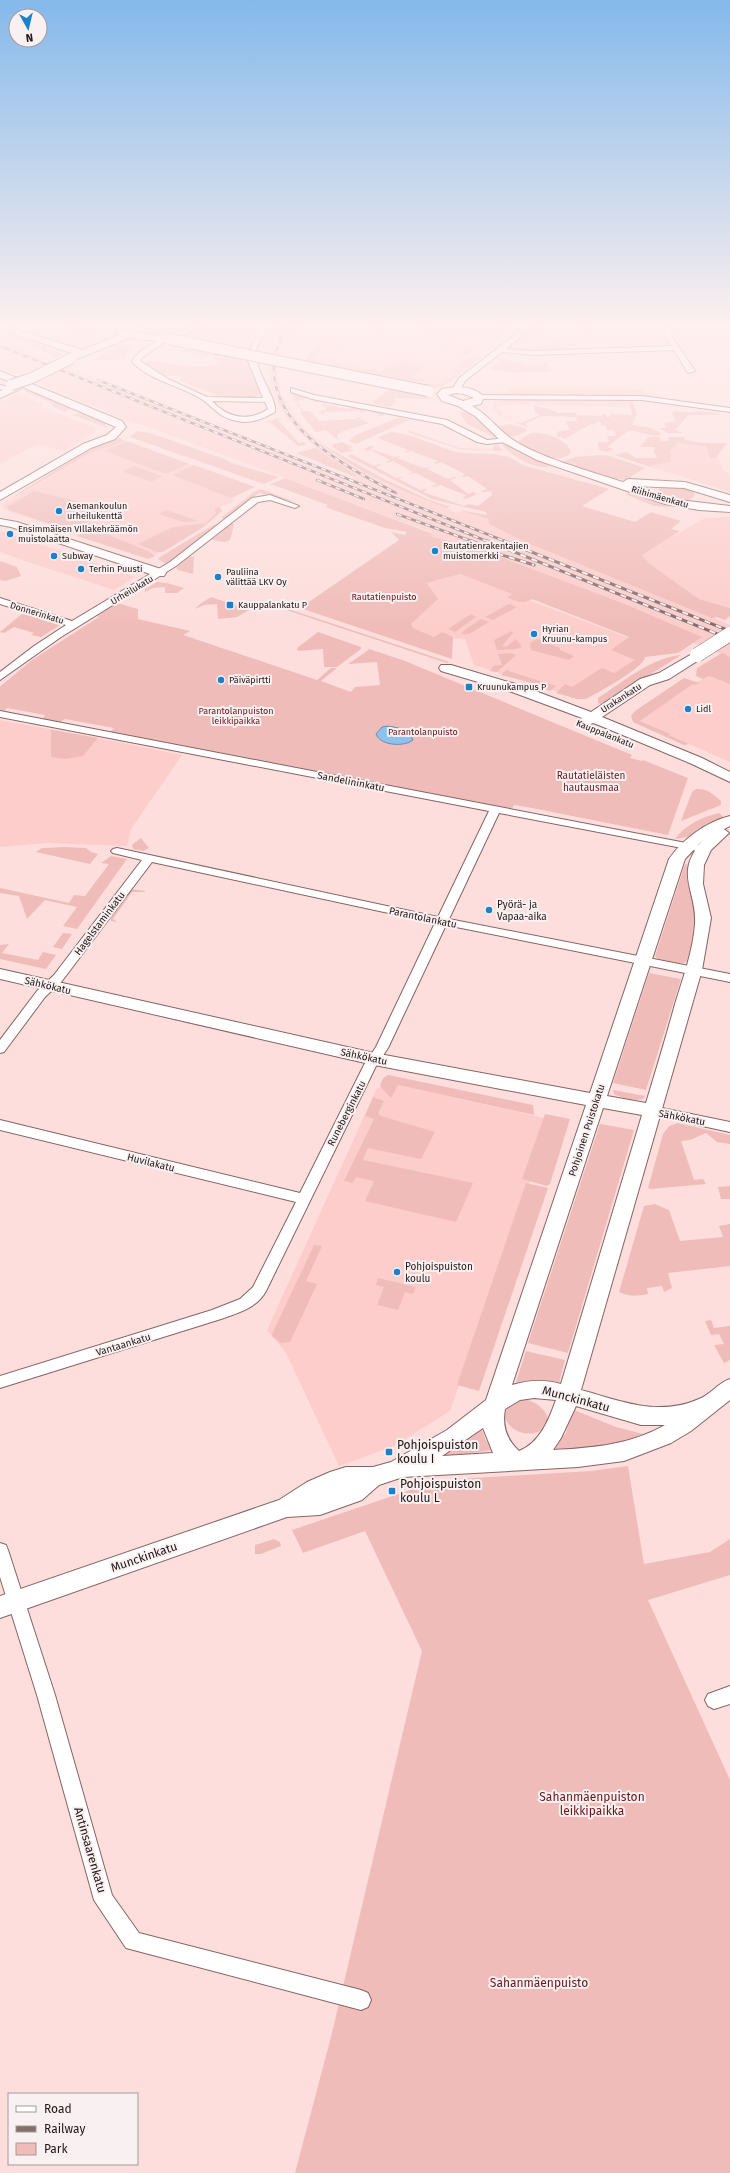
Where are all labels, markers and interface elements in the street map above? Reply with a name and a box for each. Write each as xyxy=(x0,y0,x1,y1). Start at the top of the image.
north arrow xyxy=(8,8,48,48)
text: N xyxy=(25,30,34,44)
street label: Riihimäenkatu xyxy=(630,484,690,510)
place label: Asemankoulun urheilukenttä xyxy=(67,501,127,521)
marker: Asemankoulun urheilukenttä xyxy=(54,506,64,516)
place label: Ensimmäisen VIllakehräämön muistolaatta xyxy=(18,524,138,544)
marker: Ensimmäisen VIllakehräämön muistolaatta xyxy=(5,529,15,539)
place label: Rautatienrakentajien muistomerkki xyxy=(443,541,529,561)
marker: Rautatienrakentajien muistomerkki xyxy=(430,546,440,556)
marker: Subway xyxy=(49,551,59,561)
place label: Subway xyxy=(62,551,94,561)
marker: Terhin Puusti xyxy=(76,564,86,574)
place label: Terhin Puusti xyxy=(89,564,142,574)
place label: Pauliina välittää LKV Oy xyxy=(226,567,287,587)
marker: Pauliina välittää LKV Oy xyxy=(213,572,223,582)
street label: Urheilukatu xyxy=(109,573,155,607)
park label: Rautatienpuisto xyxy=(351,592,417,602)
street label: Donnerinkatu xyxy=(9,600,65,626)
marker: Kauppalankatu P xyxy=(225,600,235,610)
place label: Kauppalankatu P xyxy=(238,600,307,610)
place label: Hyrian Kruunu-kampus xyxy=(542,624,607,644)
marker: Hyrian Kruunu-kampus xyxy=(529,629,539,639)
marker: Päiväpirtti xyxy=(216,675,226,685)
place label: Päiväpirtti xyxy=(229,675,271,685)
street label: Urakankatu xyxy=(599,681,643,715)
marker: Kruunukampus P xyxy=(464,682,474,692)
place label: Kruunukampus P xyxy=(477,682,546,692)
marker: Lidl xyxy=(683,704,693,714)
place label: Lidl xyxy=(696,704,711,714)
park label: Parantolanpuiston leikkipaikka xyxy=(198,706,274,726)
street label: Kauppalankatu xyxy=(575,718,635,750)
park label: Parantolanpuisto xyxy=(388,727,458,737)
street label: Sandelininkatu xyxy=(316,770,385,794)
park label: Rautatieläisten hautausmaa xyxy=(557,770,625,794)
street label: Hagelstaminkatu xyxy=(72,890,128,958)
place label: Pyörä- ja Vapaa-aika xyxy=(497,899,547,923)
street label: Parantolankatu xyxy=(388,905,458,931)
marker: Pyörä- ja Vapaa-aika xyxy=(484,905,494,915)
street label: Sähkökatu xyxy=(23,975,72,997)
street label: Sähkökatu xyxy=(339,1046,388,1068)
street label: Runeberginkatu xyxy=(325,1079,369,1148)
street label: Pohjoinen Puistokatu xyxy=(566,1083,608,1178)
street label: Sähkökatu xyxy=(657,1108,706,1128)
street label: Huvilakatu xyxy=(126,1151,176,1175)
place label: Pohjoispuiston koulu xyxy=(405,1261,473,1285)
marker: Pohjoispuiston koulu xyxy=(392,1267,402,1277)
street label: Vantaankatu xyxy=(95,1331,152,1359)
street label: Munckinkatu xyxy=(541,1383,611,1415)
place label: Pohjoispuiston koulu I xyxy=(397,1438,478,1466)
marker: Pohjoispuiston koulu I xyxy=(384,1447,394,1457)
place label: Pohjoispuiston koulu L xyxy=(400,1477,481,1505)
marker: Pohjoispuiston koulu L xyxy=(387,1486,397,1496)
street label: Munckinkatu xyxy=(109,1539,179,1575)
park label: Sahanmäenpuiston leikkipaikka xyxy=(539,1790,645,1818)
street label: Antinsaarenkatu xyxy=(71,1805,109,1895)
park label: Sahanmäenpuisto xyxy=(490,1976,588,1990)
legend xyxy=(8,2093,138,2165)
text: Road xyxy=(44,2102,72,2116)
text: Railway xyxy=(44,2122,85,2136)
text: Park xyxy=(44,2142,68,2156)

